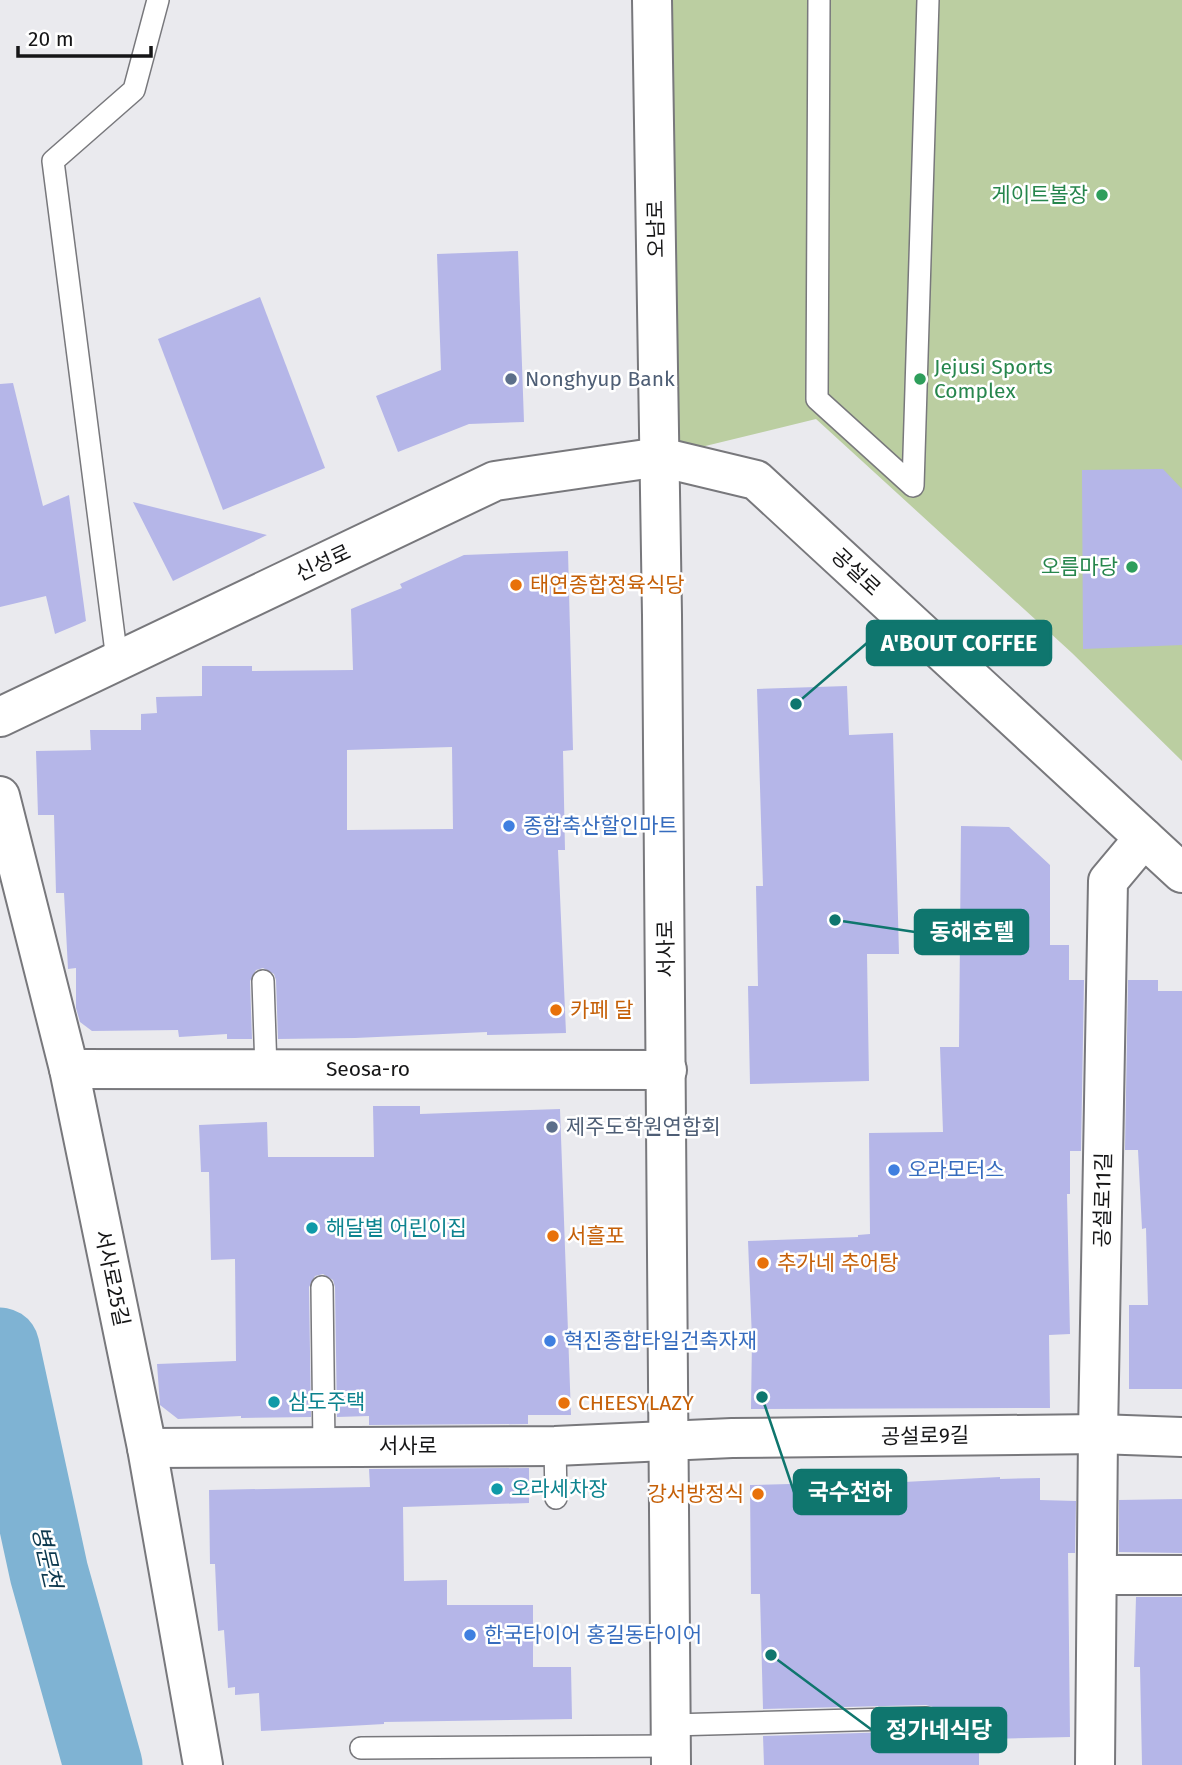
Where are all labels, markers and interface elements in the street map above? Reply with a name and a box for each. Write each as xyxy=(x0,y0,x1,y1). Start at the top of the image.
scale bar xyxy=(18,14,150,58)
text: 20 m xyxy=(28,26,74,52)
place label: 게이트볼장 xyxy=(991,182,1088,208)
marker: 게이트볼장 xyxy=(1094,187,1110,203)
street label: 오남로 xyxy=(642,200,670,258)
place label: Jejusi Sports Complex xyxy=(934,354,1053,404)
place label: Nonghyup Bank xyxy=(525,366,675,392)
marker: Nonghyup Bank xyxy=(503,371,519,387)
marker: Jejusi Sports Complex xyxy=(912,371,928,387)
street label: 신성로 xyxy=(291,539,355,587)
street label: 공설로 xyxy=(826,543,886,601)
place label: 오름마당 xyxy=(1041,554,1118,580)
marker: 오름마당 xyxy=(1124,559,1140,575)
place label: 태연종합정육식당 xyxy=(530,572,685,598)
marker: 태연종합정육식당 xyxy=(508,577,524,593)
callout: A'BOUT COFFEE xyxy=(867,621,1051,665)
text: A'BOUT COFFEE xyxy=(880,629,1037,657)
place label: 종합축산할인마트 xyxy=(523,813,678,839)
marker: 종합축산할인마트 xyxy=(501,818,517,834)
callout: 동해호텔 xyxy=(915,910,1028,954)
text: 동해호텔 xyxy=(930,918,1014,946)
street label: 서사로 xyxy=(652,920,680,978)
place label: 카페 달 xyxy=(570,997,634,1023)
marker: 카페 달 xyxy=(548,1002,564,1018)
street label: Seosa-ro xyxy=(326,1056,410,1082)
place label: 제주도학원연합회 xyxy=(566,1114,721,1140)
marker: 제주도학원연합회 xyxy=(544,1119,560,1135)
street label: 공설로11길 xyxy=(1089,1152,1117,1248)
place label: 오라모터스 xyxy=(908,1157,1005,1183)
marker: 오라모터스 xyxy=(886,1162,902,1178)
place label: 해달별 어린이집 xyxy=(326,1215,467,1241)
marker: 해달별 어린이집 xyxy=(304,1220,320,1236)
place label: 서흘포 xyxy=(567,1223,625,1249)
street label: 서사로25길 xyxy=(89,1227,135,1329)
marker: 서흘포 xyxy=(545,1228,561,1244)
place label: 추가네 추어탕 xyxy=(777,1250,899,1276)
marker: 추가네 추어탕 xyxy=(755,1255,771,1271)
place label: 혁진종합타일건축자재 xyxy=(564,1328,757,1354)
marker: 혁진종합타일건축자재 xyxy=(542,1333,558,1349)
place label: 삼도주택 xyxy=(288,1389,365,1415)
place label: CHEESYLAZY xyxy=(578,1390,694,1416)
marker: 삼도주택 xyxy=(266,1394,282,1410)
marker: CHEESYLAZY xyxy=(556,1395,572,1411)
street label: 공설로9길 xyxy=(881,1422,969,1450)
street label: 서사로 xyxy=(379,1433,437,1459)
callout: 국수천하 xyxy=(794,1470,906,1514)
place label: 오라세차장 xyxy=(511,1476,608,1502)
text: 국수천하 xyxy=(808,1478,892,1506)
marker: 오라세차장 xyxy=(489,1481,505,1497)
place label: 강서방정식 xyxy=(647,1481,744,1507)
marker: 강서방정식 xyxy=(750,1486,766,1502)
water label: 병문천 xyxy=(26,1523,68,1594)
place label: 한국타이어 홍길동타이어 xyxy=(484,1622,702,1648)
marker: 한국타이어 홍길동타이어 xyxy=(462,1627,478,1643)
callout: 정가네식당 xyxy=(872,1708,1006,1752)
text: 정가네식당 xyxy=(886,1716,992,1744)

